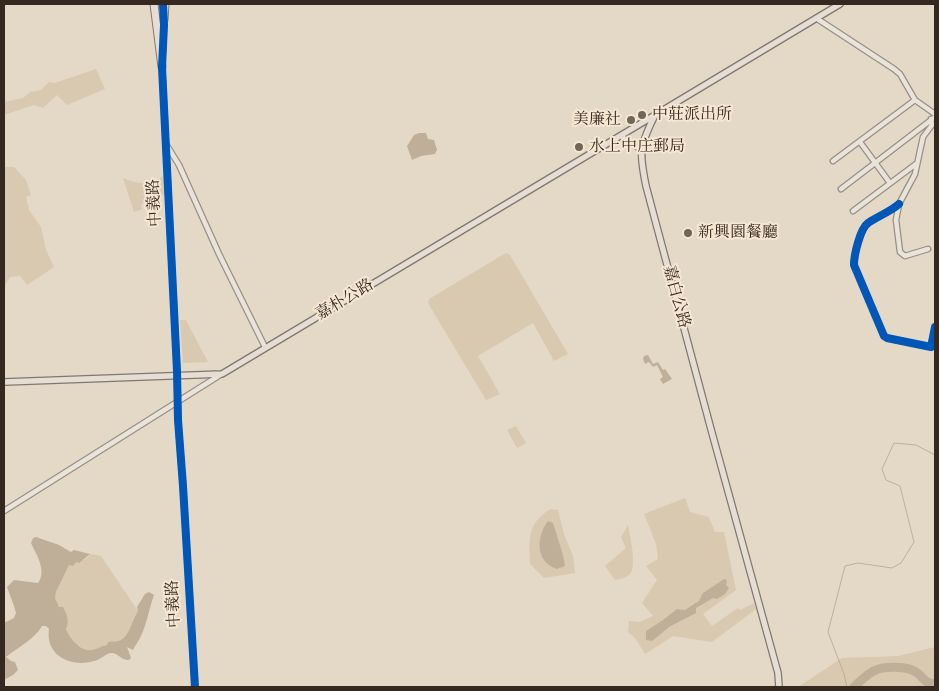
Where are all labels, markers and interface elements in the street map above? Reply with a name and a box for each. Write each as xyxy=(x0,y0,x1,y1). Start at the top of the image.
place label: 中莊派出所 xyxy=(652,105,732,125)
marker: 中莊派出所 xyxy=(636,109,648,121)
place label: 美廉社 xyxy=(573,110,621,130)
marker: 美廉社 xyxy=(625,114,637,126)
place label: 水上中庄郵局 xyxy=(589,137,685,157)
marker: 水上中庄郵局 xyxy=(573,141,585,153)
street label: 中義路 xyxy=(144,179,166,227)
place label: 新興園餐廳 xyxy=(698,223,778,243)
marker: 新興園餐廳 xyxy=(682,227,694,239)
street label: 嘉白公路 xyxy=(658,264,694,330)
street label: 嘉朴公路 xyxy=(313,275,377,325)
street label: 中義路 xyxy=(163,580,185,628)

